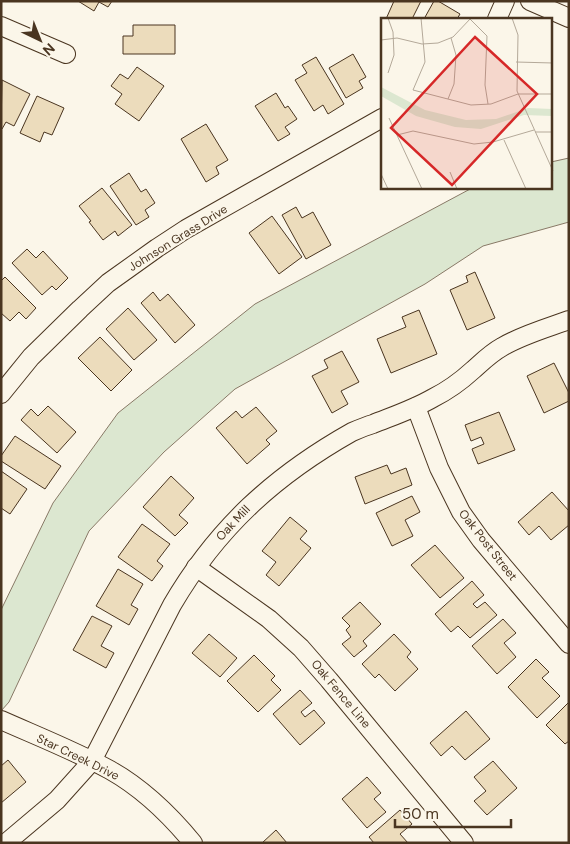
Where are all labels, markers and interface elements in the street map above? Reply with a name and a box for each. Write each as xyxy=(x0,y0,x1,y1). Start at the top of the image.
north arrow xyxy=(15,15,65,65)
inset map xyxy=(381,18,552,189)
text: N xyxy=(39,39,59,60)
street label: Johnson Grass Drive xyxy=(125,201,231,275)
street label: Oak Mill xyxy=(212,502,254,544)
street label: Oak Post Street xyxy=(455,506,521,584)
street label: Oak Fence Line xyxy=(308,656,374,732)
street label: Star Creek Drive xyxy=(34,730,122,784)
scale bar xyxy=(395,796,511,828)
text: 50 m xyxy=(402,804,439,824)

